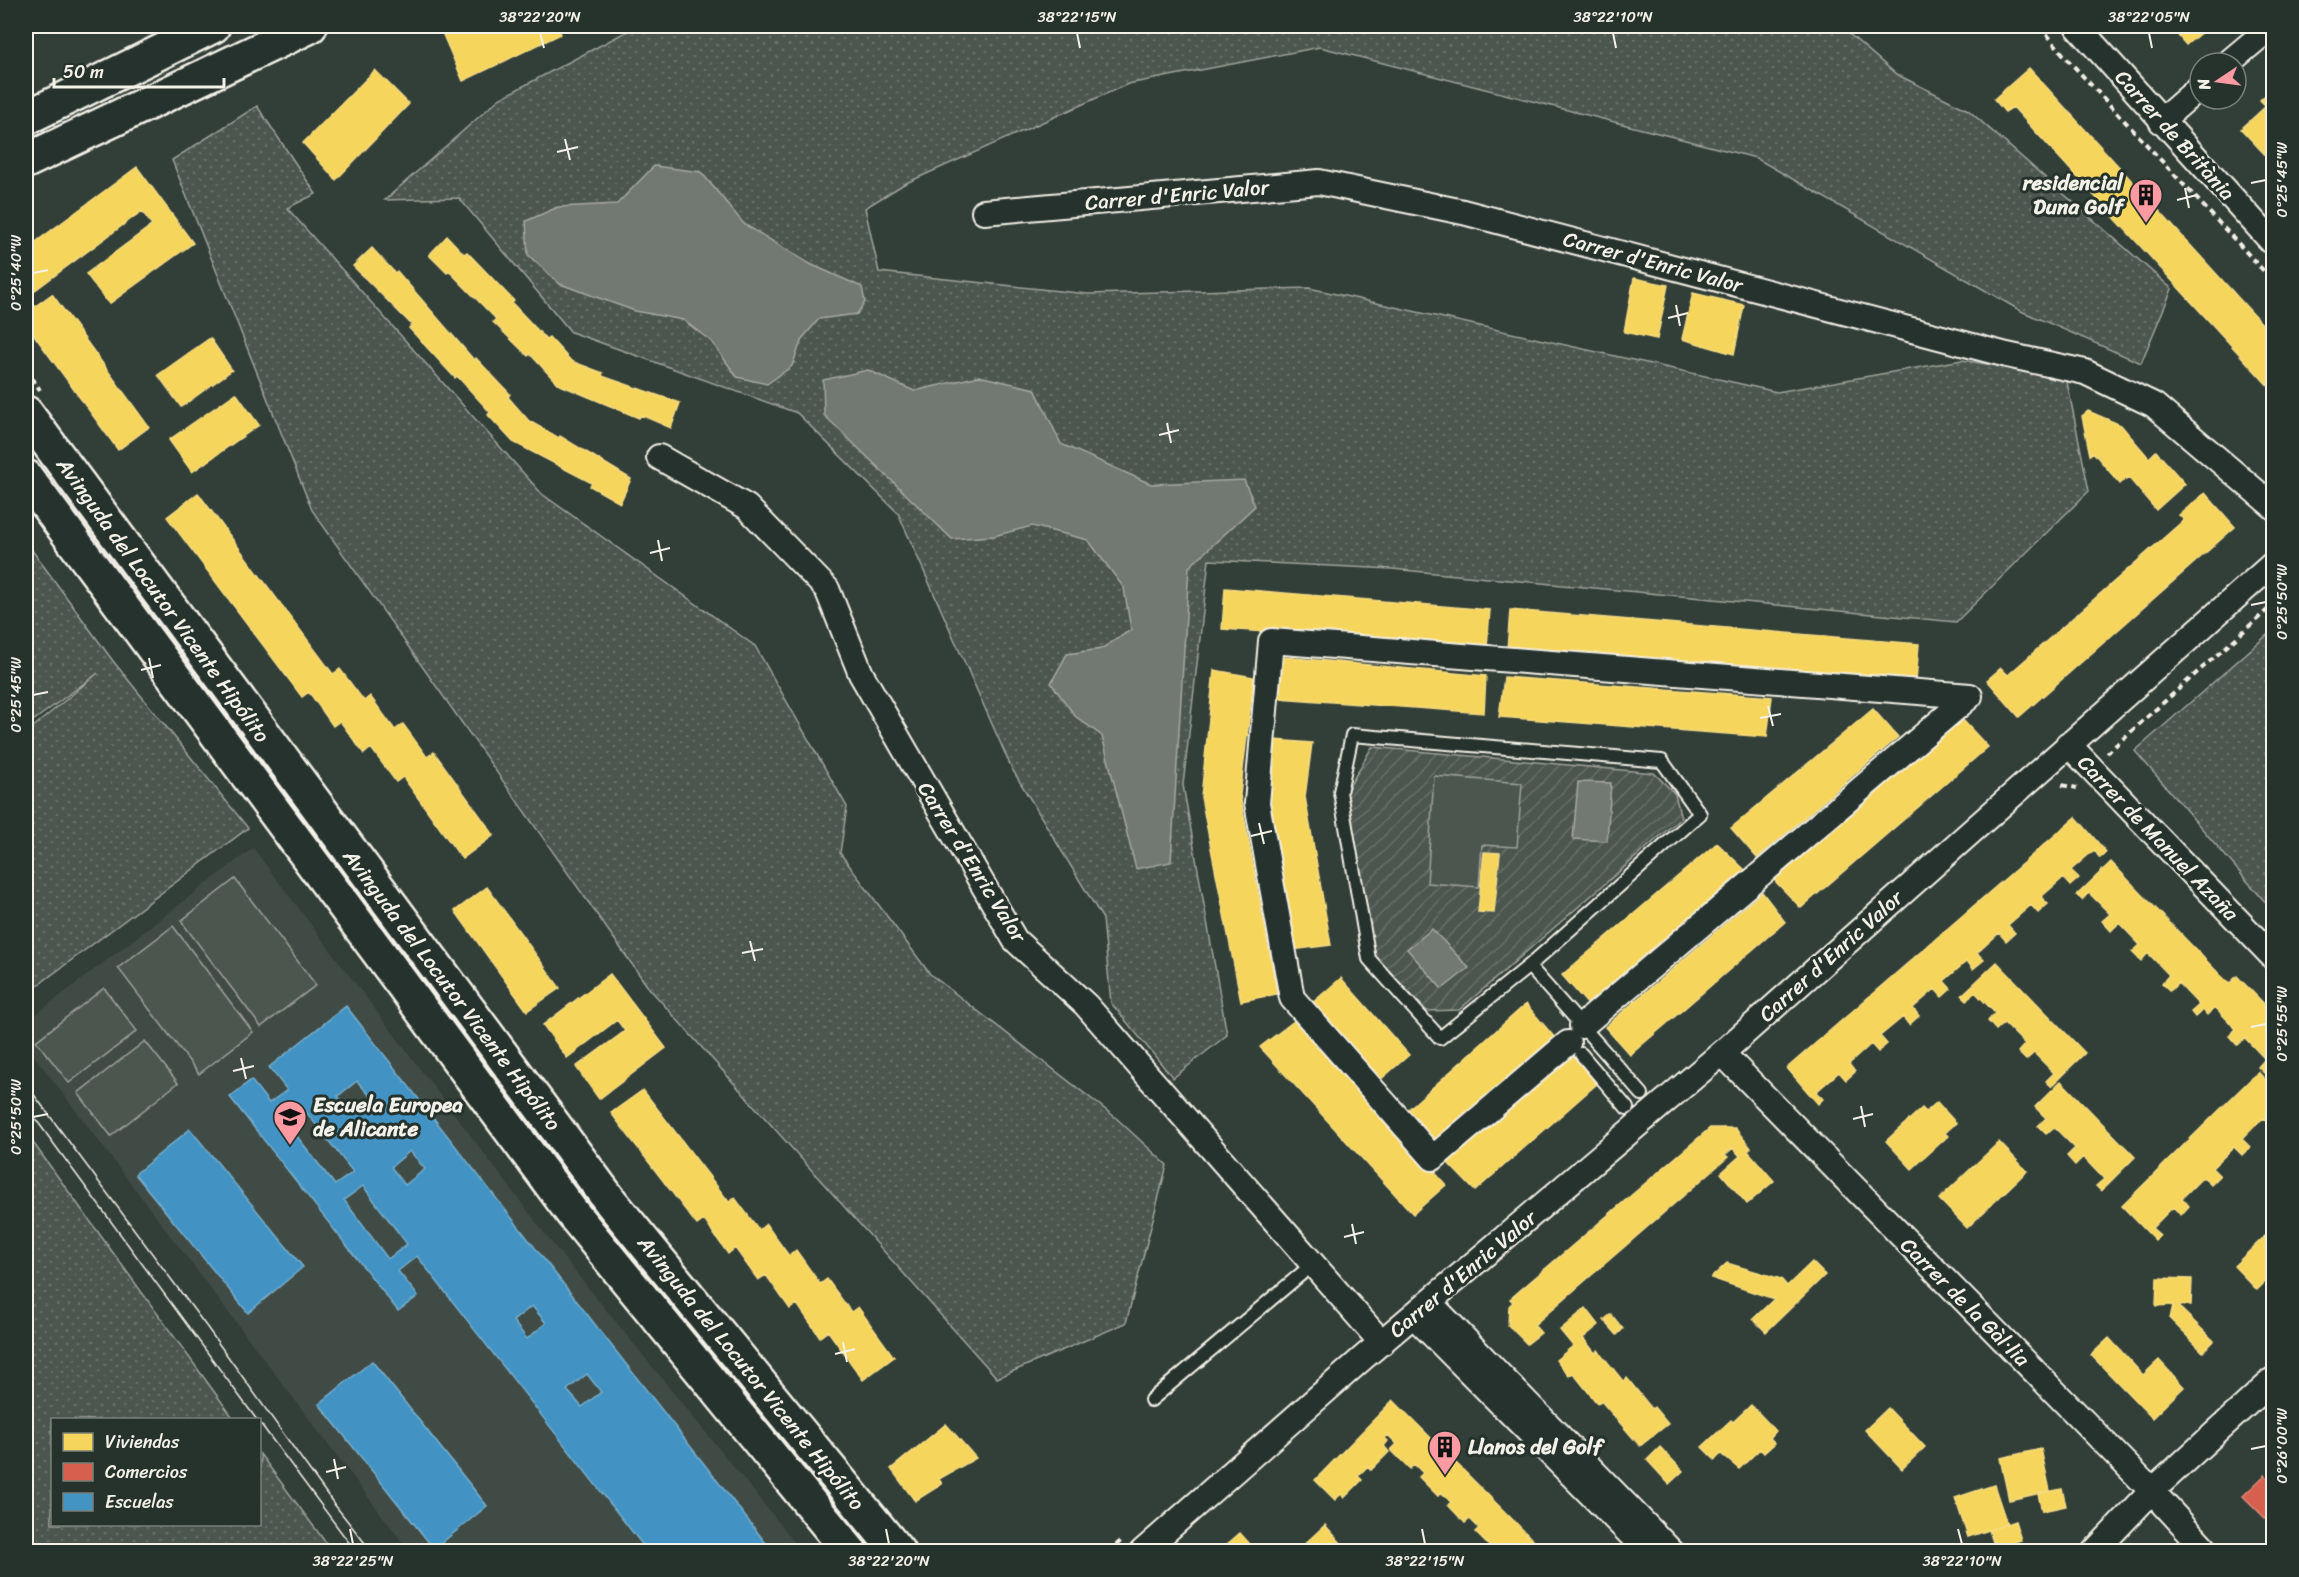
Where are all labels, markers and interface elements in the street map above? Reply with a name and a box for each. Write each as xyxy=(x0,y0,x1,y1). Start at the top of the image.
text: 38°22'20"N xyxy=(499,4,581,30)
text: 38°22'15"N xyxy=(1038,4,1117,30)
text: 38°22'10"N xyxy=(1573,4,1653,30)
text: 38°22'05"N xyxy=(2108,4,2191,30)
scale bar xyxy=(54,51,224,89)
north arrow xyxy=(2188,51,2248,111)
text: 50 m xyxy=(63,56,104,88)
street label: Carrer de Britània xyxy=(2105,60,2245,210)
text: N xyxy=(2188,75,2219,94)
text: 0°25'45"W xyxy=(2269,142,2295,218)
place label: residencial Duna Golf xyxy=(2022,164,2126,226)
street label: Carrer d'Enric Valor xyxy=(1083,168,1272,222)
building icon: residencial Duna Golf xyxy=(2128,177,2164,224)
street label: Carrer d'Enric Valor xyxy=(1559,220,1748,305)
text: 0°25'40"W xyxy=(3,235,29,311)
street label: Avinguda del Locutor Vicente Hipólito xyxy=(45,448,280,751)
text: 0°25'50"W xyxy=(2269,564,2295,640)
text: 0°25'45"W xyxy=(3,657,29,733)
street label: Carrer de Manuel Azaña xyxy=(2068,746,2249,931)
street label: Carrer d'Enric Valor xyxy=(907,774,1038,951)
street label: Avinguda del Locutor Vicente Hipólito xyxy=(332,840,571,1140)
street label: Carrer d'Enric Valor xyxy=(1750,879,1913,1032)
text: 0°25'55"W xyxy=(2269,986,2295,1062)
text: 0°25'50"W xyxy=(3,1079,29,1155)
place label: Escuela Europea de Alicante xyxy=(313,1086,463,1148)
school or university icon: Escuela Europea de Alicante xyxy=(272,1099,308,1146)
street label: Carrer d'Enric Valor xyxy=(1380,1199,1547,1348)
street label: Avinguda del Locutor Vicente Hipólito xyxy=(627,1226,875,1520)
street label: Carrer de la Gàl·lia xyxy=(1891,1228,2040,1377)
text: 0°26'00"W xyxy=(2269,1408,2295,1484)
legend xyxy=(51,1418,261,1526)
text: Viviendas xyxy=(105,1426,180,1458)
place label: Llanos del Golf xyxy=(1468,1428,1606,1466)
building icon: Llanos del Golf xyxy=(1427,1429,1463,1476)
text: Comercios xyxy=(105,1456,188,1488)
text: Escuelas xyxy=(105,1486,174,1518)
text: 38°22'25"N xyxy=(312,1548,394,1574)
text: 38°22'20"N xyxy=(848,1548,930,1574)
text: 38°22'15"N xyxy=(1386,1548,1465,1574)
text: 38°22'10"N xyxy=(1922,1548,2002,1574)

